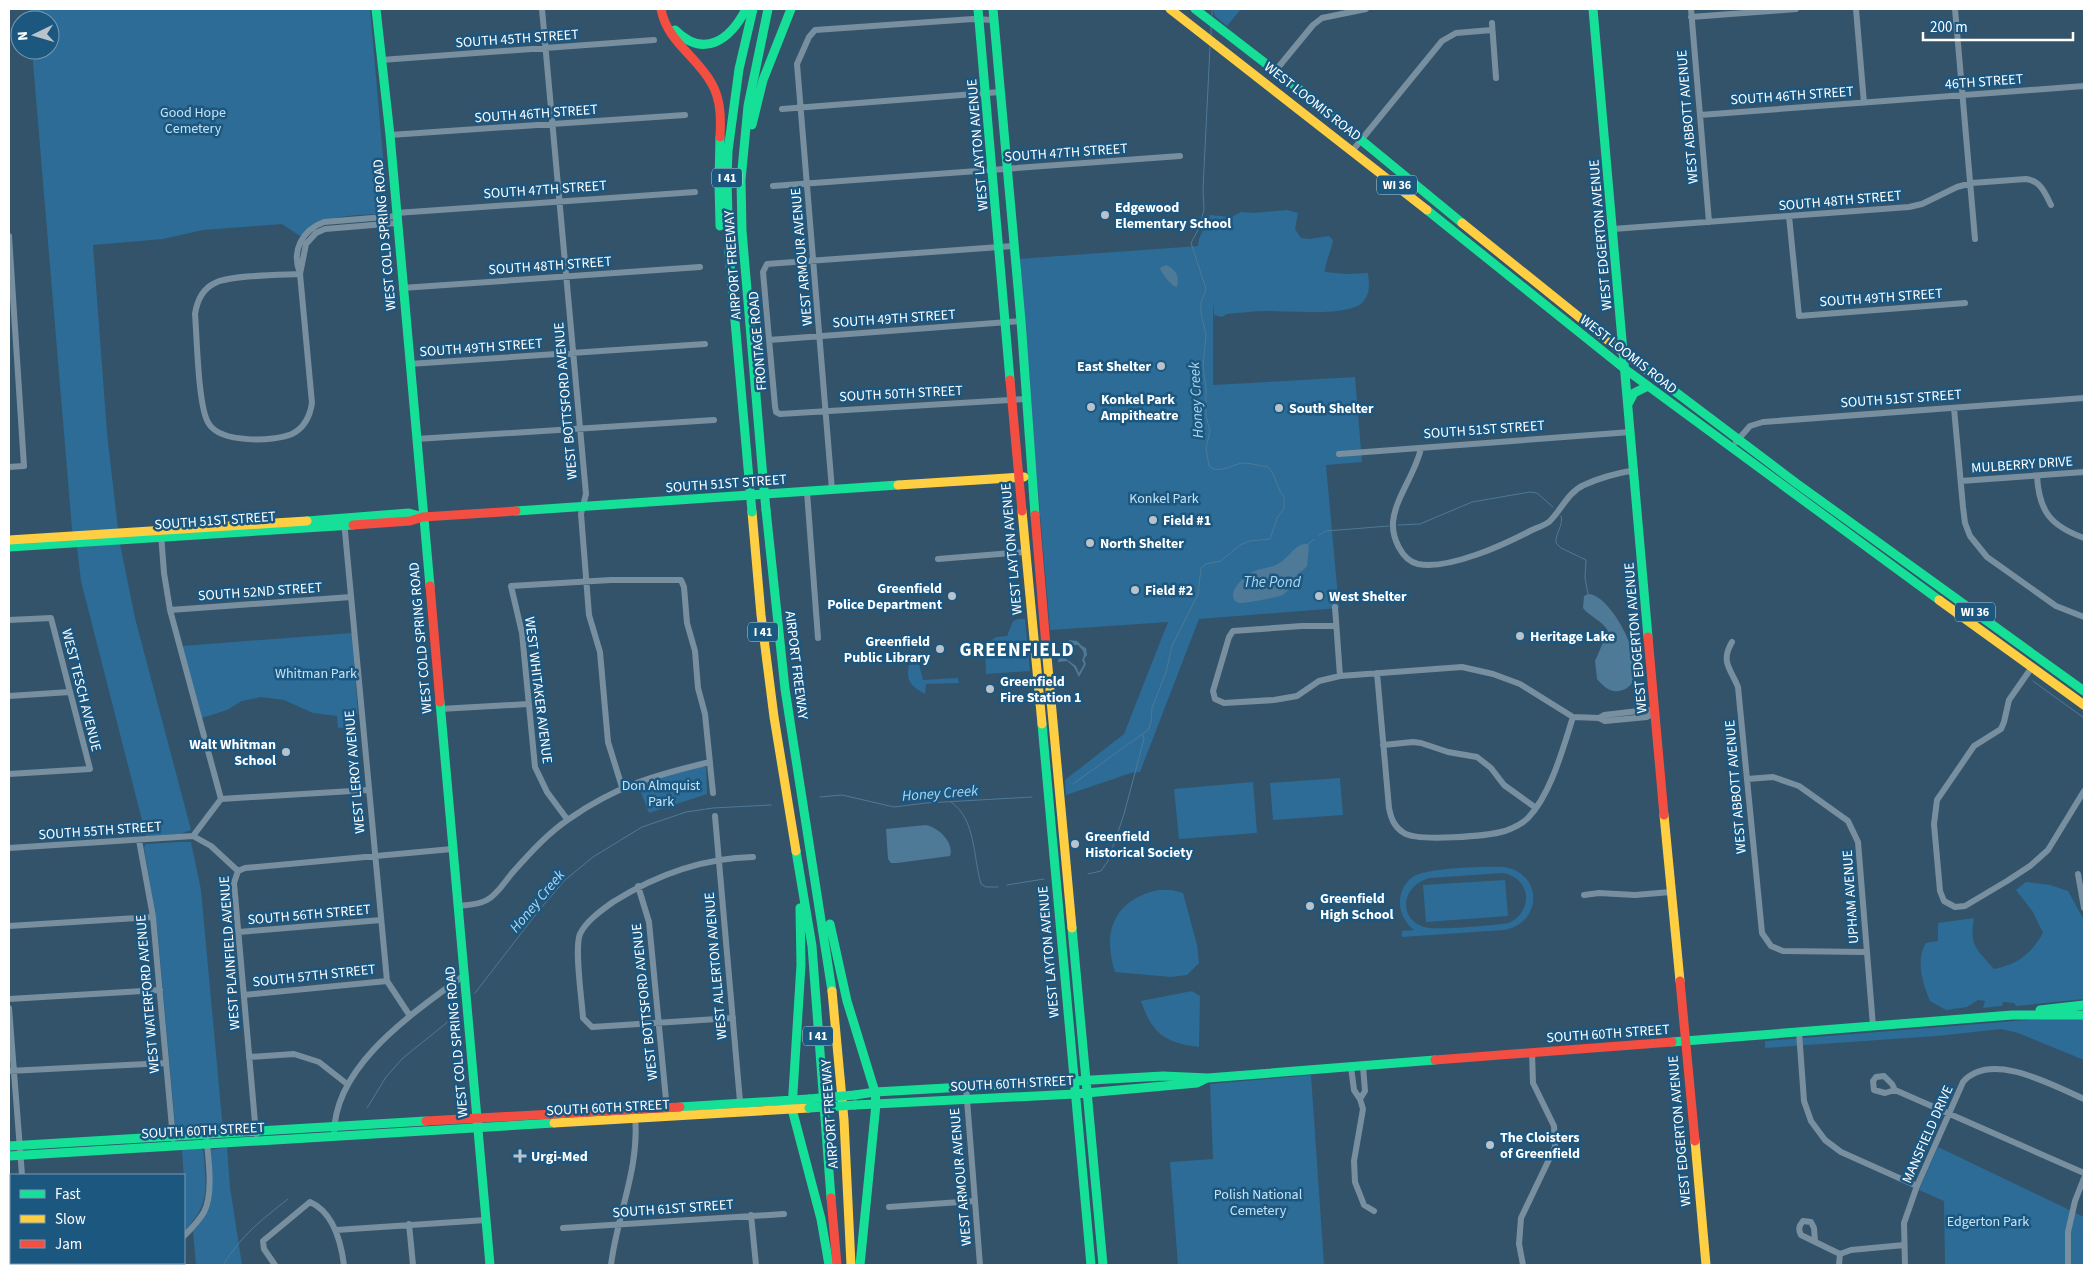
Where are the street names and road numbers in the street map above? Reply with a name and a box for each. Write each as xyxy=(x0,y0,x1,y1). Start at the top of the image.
street label: SOUTH 45TH STREET xyxy=(455,25,580,53)
street label: WEST ABBOTT AVENUE xyxy=(1672,49,1704,185)
street label: WEST LOOMIS ROAD xyxy=(1260,57,1365,146)
street label: 46TH STREET xyxy=(1944,69,2024,95)
street label: WEST LAYTON AVENUE xyxy=(962,78,994,212)
street label: SOUTH 46TH STREET xyxy=(1730,82,1855,110)
street label: SOUTH 46TH STREET xyxy=(474,100,599,128)
street label: SOUTH 47TH STREET xyxy=(1004,139,1129,167)
street label: WEST COLD SPRING ROAD xyxy=(368,158,402,311)
street label: WEST EDGERTON AVENUE xyxy=(1584,159,1618,311)
road number: I 41 xyxy=(712,168,742,188)
street label: SOUTH 47TH STREET xyxy=(483,176,608,204)
road number: WI 36 xyxy=(1377,176,1417,194)
street label: SOUTH 48TH STREET xyxy=(1778,186,1903,216)
street label: WEST ARMOUR AVENUE xyxy=(786,187,818,327)
street label: AIRPORT FREEWAY xyxy=(719,209,747,320)
street label: SOUTH 48TH STREET xyxy=(488,252,613,280)
street label: SOUTH 49TH STREET xyxy=(1819,284,1944,312)
street label: FRONTAGE ROAD xyxy=(744,290,772,391)
street label: SOUTH 49TH STREET xyxy=(832,305,957,333)
street label: WEST LOOMIS ROAD xyxy=(1576,310,1681,399)
street label: WEST BOTTSFORD AVENUE xyxy=(549,321,583,480)
street label: SOUTH 49TH STREET xyxy=(419,334,544,362)
street label: SOUTH 50TH STREET xyxy=(839,381,964,407)
street label: SOUTH 51ST STREET xyxy=(1840,385,1963,413)
street label: SOUTH 51ST STREET xyxy=(1423,416,1546,444)
street label: MULBERRY DRIVE xyxy=(1971,451,2074,479)
street label: SOUTH 51ST STREET xyxy=(665,470,788,498)
street label: WEST LAYTON AVENUE xyxy=(996,482,1028,616)
street label: SOUTH 51ST STREET xyxy=(154,507,277,535)
street label: WEST COLD SPRING ROAD xyxy=(404,561,438,714)
street label: WEST EDGERTON AVENUE xyxy=(1619,562,1653,714)
street label: SOUTH 52ND STREET xyxy=(197,578,323,606)
road number: WI 36 xyxy=(1955,602,1995,622)
street label: AIRPORT FREEWAY xyxy=(779,610,813,721)
street label: WEST WHITAKER AVENUE xyxy=(519,615,557,765)
road number: I 41 xyxy=(748,622,778,642)
street label: WEST TESCH AVENUE xyxy=(56,627,106,754)
street label: WEST LEROY AVENUE xyxy=(340,709,370,835)
street label: WEST ABBOTT AVENUE xyxy=(1720,719,1752,855)
street label: SOUTH 55TH STREET xyxy=(38,817,163,845)
street label: UPHAM AVENUE xyxy=(1838,849,1864,945)
street label: WEST PLAINFIELD AVENUE xyxy=(215,875,245,1031)
street label: WEST LAYTON AVENUE xyxy=(1033,885,1065,1019)
street label: WEST ALLERTON AVENUE xyxy=(700,891,732,1041)
street label: SOUTH 56TH STREET xyxy=(247,900,372,930)
street label: WEST WATERFORD AVENUE xyxy=(131,914,165,1074)
street label: WEST BOTTSFORD AVENUE xyxy=(627,922,663,1081)
street label: SOUTH 57TH STREET xyxy=(252,960,377,992)
street label: WEST COLD SPRING ROAD xyxy=(440,965,474,1118)
street label: SOUTH 60TH STREET xyxy=(1546,1020,1671,1048)
road number: I 41 xyxy=(803,1026,833,1046)
street label: WEST EDGERTON AVENUE xyxy=(1663,1055,1697,1207)
street label: AIRPORT FREEWAY xyxy=(816,1058,844,1169)
street label: SOUTH 60TH STREET xyxy=(950,1071,1075,1097)
street label: MANSFIELD DRIVE xyxy=(1897,1082,1958,1187)
street label: SOUTH 60TH STREET xyxy=(546,1095,671,1121)
street label: WEST ARMOUR AVENUE xyxy=(945,1107,977,1247)
street label: SOUTH 60TH STREET xyxy=(141,1118,266,1144)
street label: SOUTH 61ST STREET xyxy=(612,1195,735,1223)

